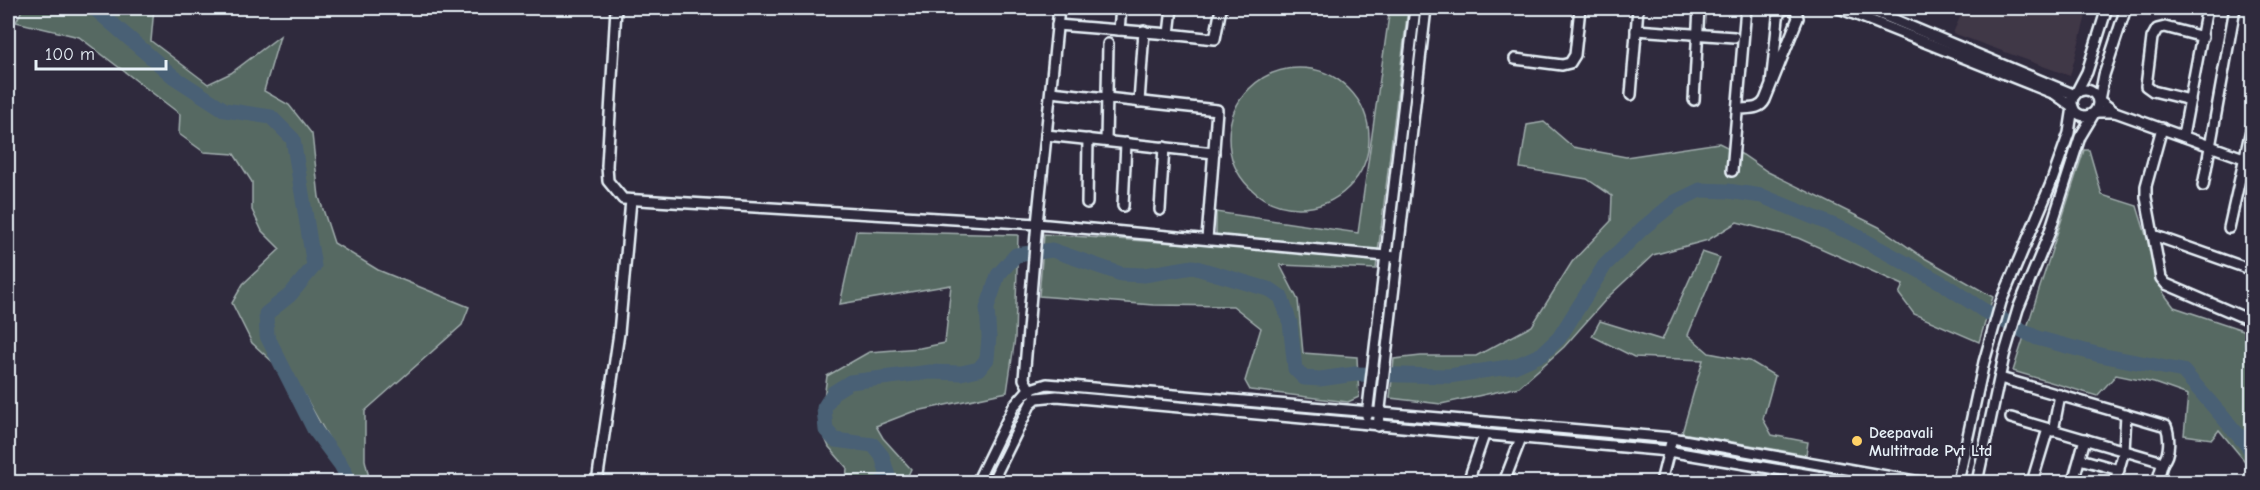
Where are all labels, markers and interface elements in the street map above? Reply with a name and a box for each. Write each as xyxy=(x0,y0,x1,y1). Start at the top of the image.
scale bar xyxy=(36,33,166,71)
text: 100 m xyxy=(45,44,95,65)
place label: Deepavali Multitrade Pvt Ltd xyxy=(1869,424,1992,460)
marker: Deepavali Multitrade Pvt Ltd xyxy=(1850,434,1864,448)

